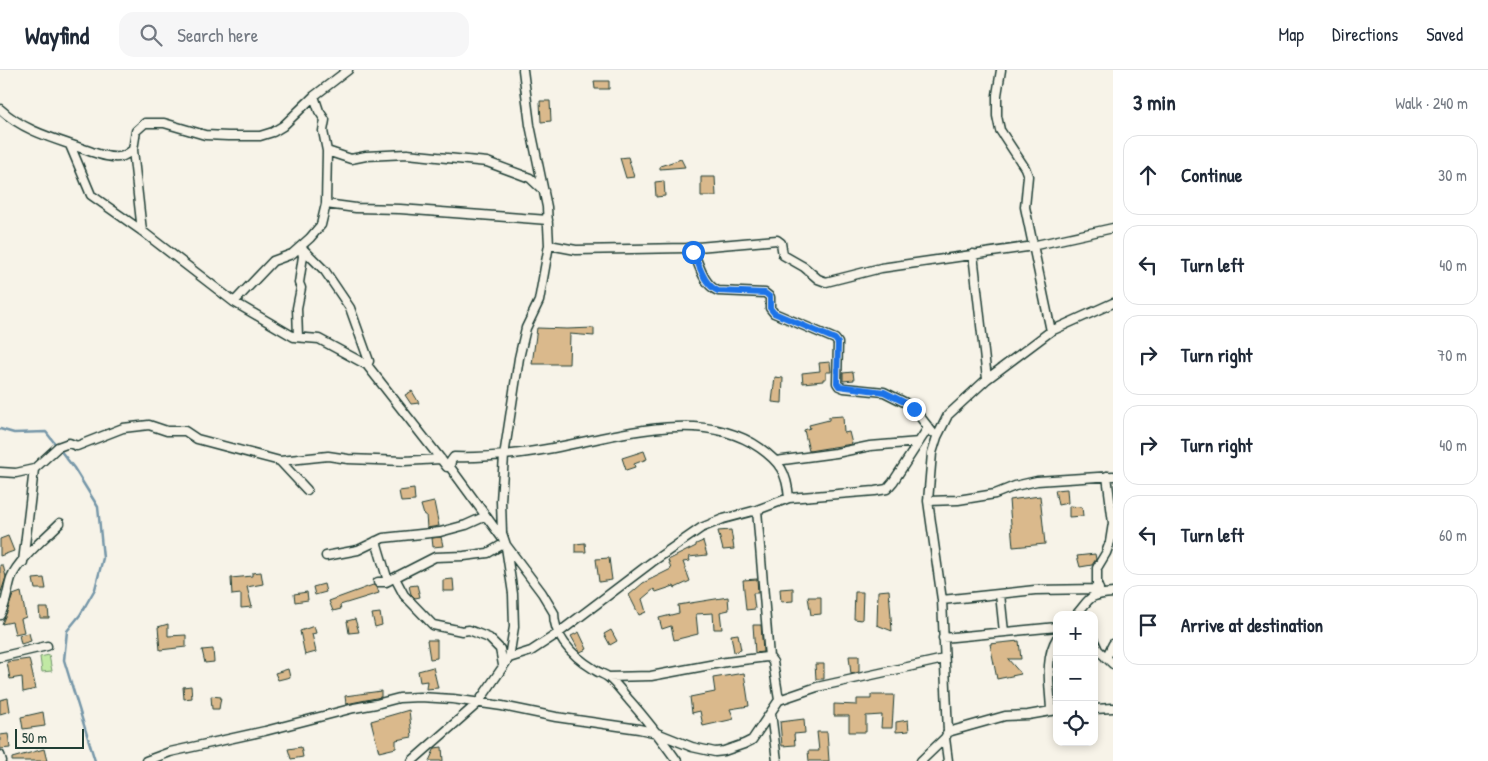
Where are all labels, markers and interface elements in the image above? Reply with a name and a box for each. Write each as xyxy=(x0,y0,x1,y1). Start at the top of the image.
search box xyxy=(119,12,469,57)
text: Wayfind xyxy=(25,19,89,51)
icon: search xyxy=(137,21,165,49)
text: Search here xyxy=(177,22,258,48)
text: Map xyxy=(1279,22,1304,47)
text: Directions xyxy=(1332,22,1398,47)
text: Saved xyxy=(1426,22,1463,47)
text: 3 min xyxy=(1133,88,1176,117)
text: Walk · 240 m xyxy=(1395,92,1468,114)
icon: ahead xyxy=(1134,161,1162,189)
text: Continue xyxy=(1181,162,1242,188)
text: 30 m xyxy=(1438,164,1467,186)
route start xyxy=(682,241,705,264)
icon: left xyxy=(1134,251,1162,279)
text: Turn left xyxy=(1181,252,1244,278)
text: 40 m xyxy=(1439,254,1467,276)
icon: right xyxy=(1134,341,1162,369)
text: Turn right xyxy=(1181,342,1252,368)
text: 70 m xyxy=(1437,344,1467,366)
route end xyxy=(903,398,926,421)
icon: right xyxy=(1134,431,1162,459)
text: Turn right xyxy=(1181,432,1252,458)
text: 40 m xyxy=(1439,434,1467,456)
icon: left xyxy=(1134,521,1162,549)
text: Turn left xyxy=(1181,522,1244,548)
text: 60 m xyxy=(1439,524,1467,546)
map controls xyxy=(1053,611,1098,746)
button: + xyxy=(1053,611,1098,656)
icon: arrive xyxy=(1134,611,1162,639)
text: Arrive at destination xyxy=(1181,612,1323,638)
button: − xyxy=(1053,656,1098,701)
button: locate xyxy=(1053,701,1098,746)
scale bar xyxy=(15,726,84,749)
text: 50 m xyxy=(22,728,47,747)

